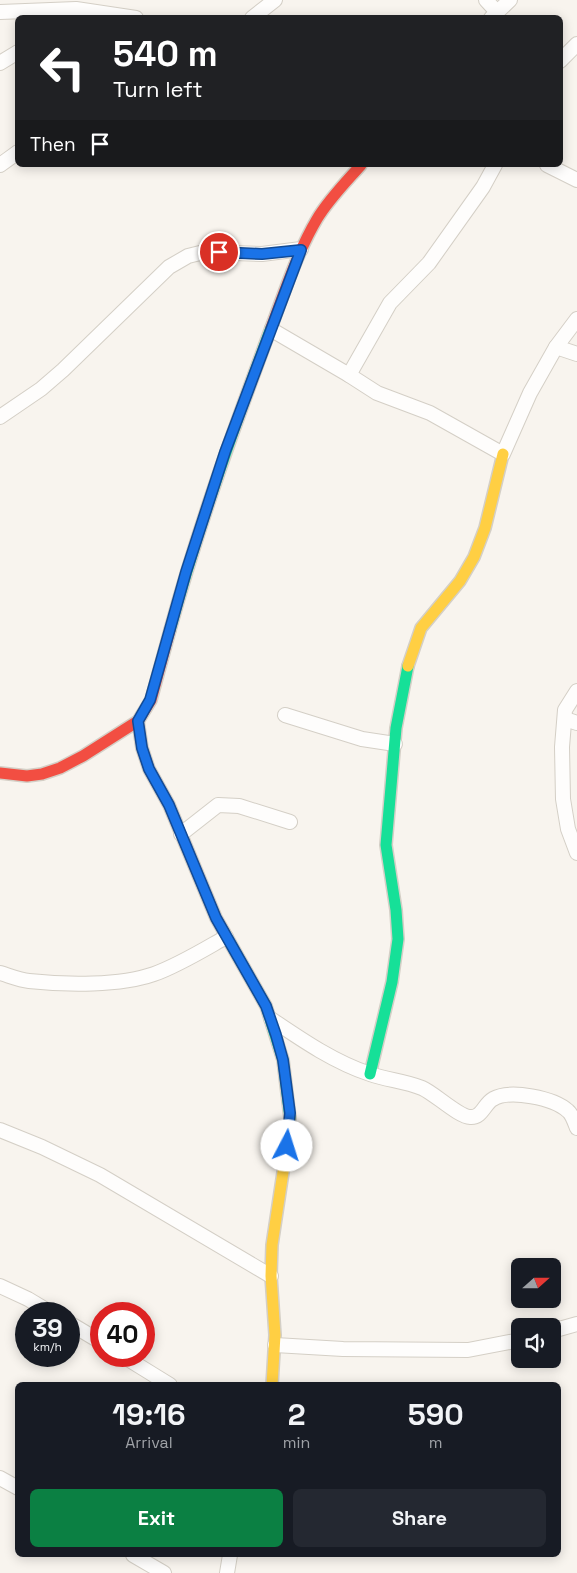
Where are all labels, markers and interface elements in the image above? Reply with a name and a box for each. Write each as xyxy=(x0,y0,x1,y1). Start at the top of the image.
text: 540 m xyxy=(113,32,218,76)
icon: left xyxy=(30,35,95,100)
text: Turn left xyxy=(113,75,203,103)
icon: arrive xyxy=(86,130,114,158)
text: Then xyxy=(30,132,76,157)
pin xyxy=(198,231,240,273)
icon: arrive xyxy=(205,238,233,266)
position arrow xyxy=(260,1119,312,1171)
north arrow xyxy=(511,1258,561,1308)
map controls xyxy=(511,1258,561,1368)
speed limit sign: 40 xyxy=(90,1302,155,1367)
text: 39 xyxy=(32,1312,63,1344)
button: sound xyxy=(511,1318,561,1368)
text: km/h xyxy=(33,1339,62,1355)
text: 19:16 xyxy=(112,1395,185,1434)
text: 2 xyxy=(288,1395,305,1434)
text: 590 xyxy=(408,1395,464,1434)
text: Arrival xyxy=(125,1432,173,1453)
text: min xyxy=(283,1432,310,1453)
text: m xyxy=(429,1432,443,1453)
button: Exit xyxy=(30,1489,283,1547)
button: Share xyxy=(293,1489,546,1547)

